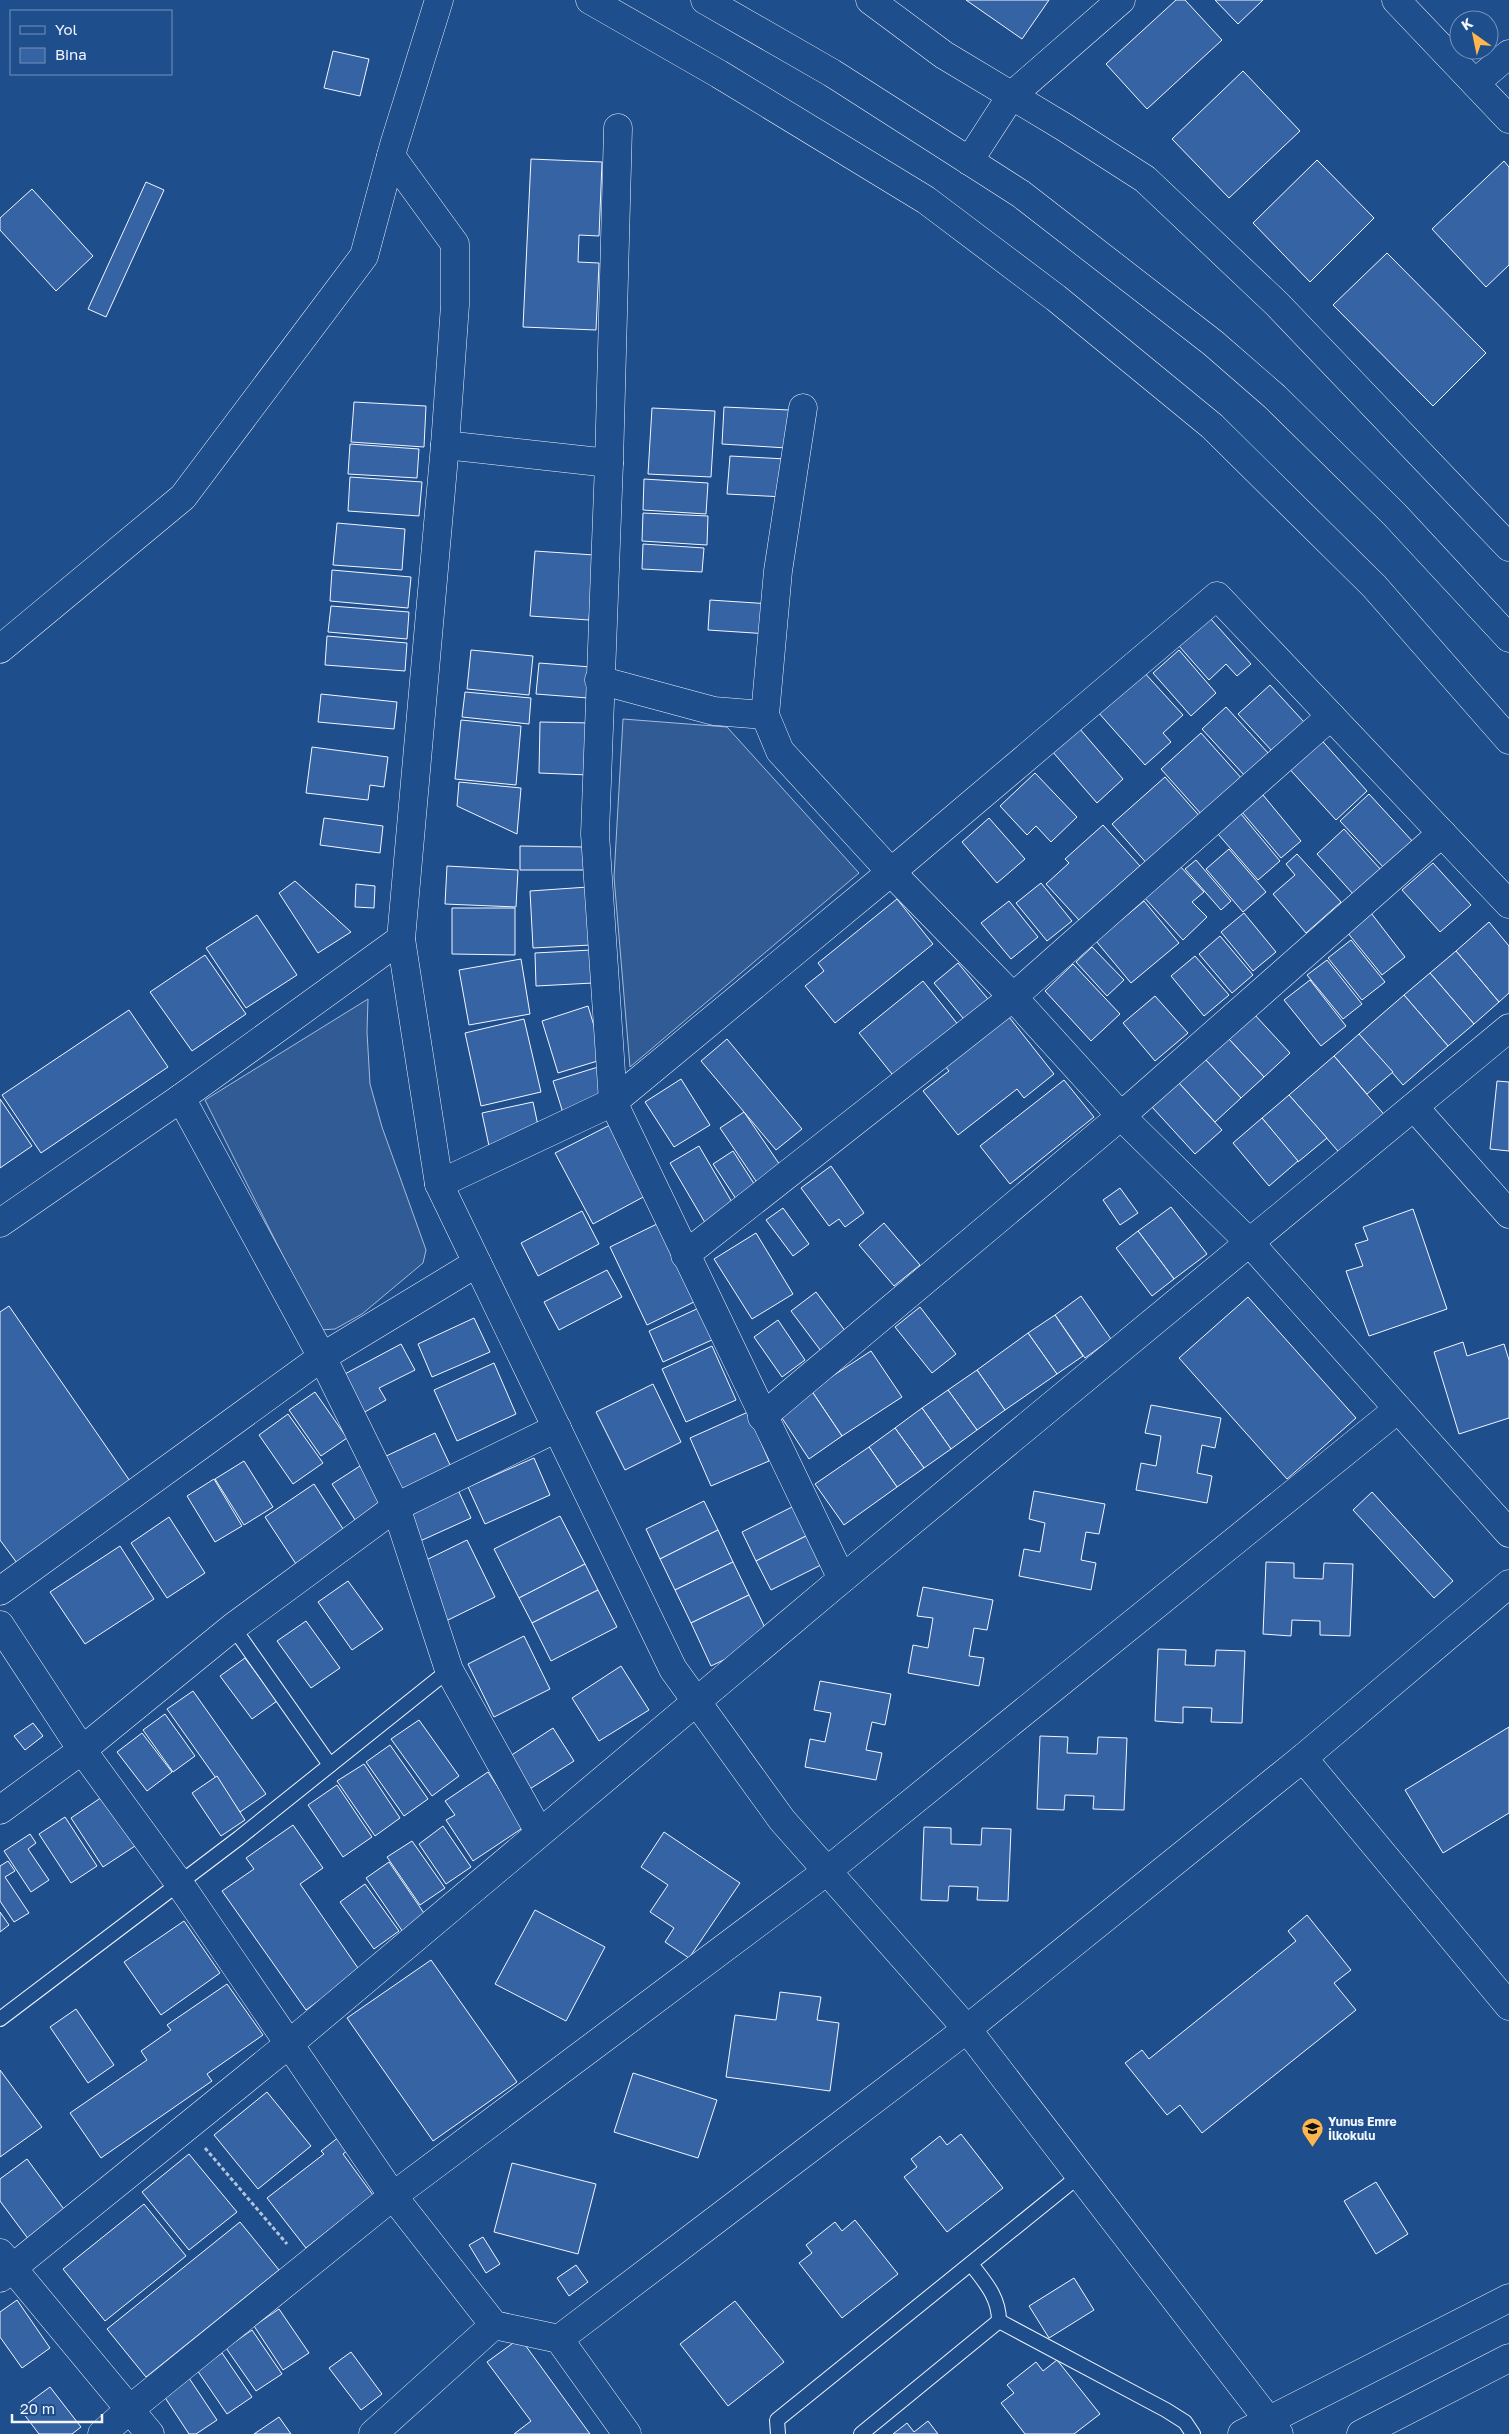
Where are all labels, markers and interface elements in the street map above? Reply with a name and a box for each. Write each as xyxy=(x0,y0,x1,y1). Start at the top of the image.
legend xyxy=(10,10,172,75)
north arrow xyxy=(1449,10,1499,60)
text: K xyxy=(1458,14,1476,34)
text: Yol xyxy=(55,20,77,38)
text: Bina xyxy=(55,45,87,63)
place label: Yunus Emre İlkokulu xyxy=(1328,2114,1397,2143)
school or university icon: Yunus Emre İlkokulu xyxy=(1300,2116,1324,2147)
scale bar xyxy=(12,2392,102,2424)
text: 20 m xyxy=(20,2399,55,2417)

